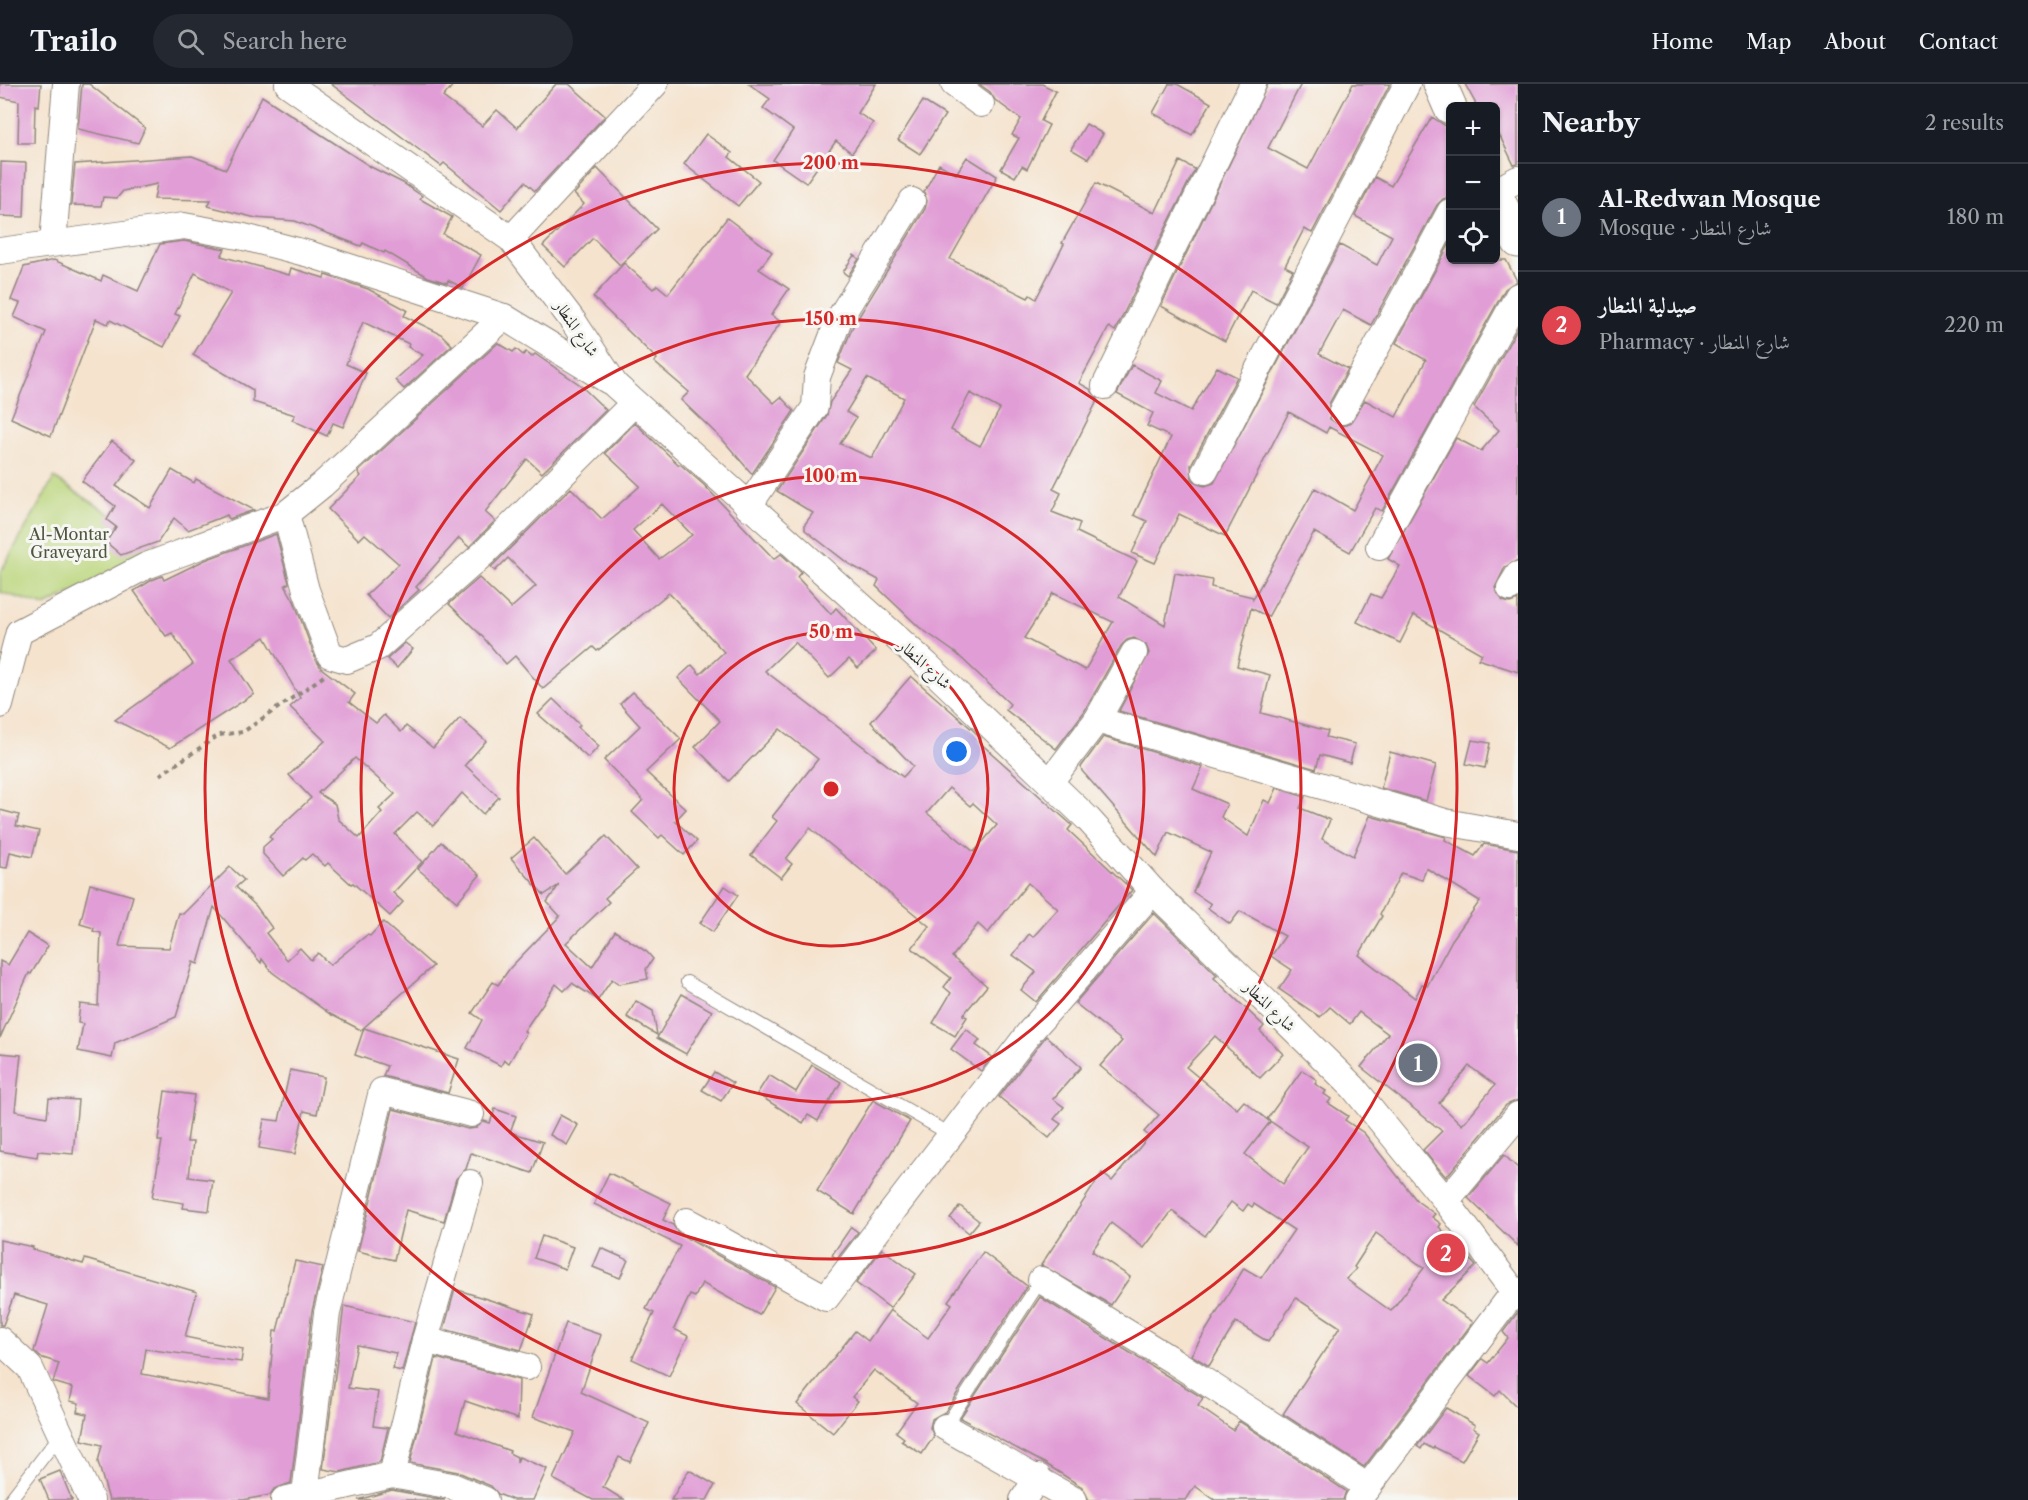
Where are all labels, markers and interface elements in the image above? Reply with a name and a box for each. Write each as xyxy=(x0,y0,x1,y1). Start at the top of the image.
search box xyxy=(153,14,573,68)
text: Trailo xyxy=(30,24,117,58)
icon: search xyxy=(174,25,207,58)
text: Search here xyxy=(222,28,347,55)
text: Home xyxy=(1652,29,1713,54)
text: Map xyxy=(1746,29,1791,54)
text: About xyxy=(1824,29,1886,54)
text: Contact xyxy=(1919,29,1998,54)
map controls xyxy=(1446,102,1500,264)
button: + xyxy=(1446,102,1500,156)
text: Nearby xyxy=(1542,107,1640,139)
text: 2 results xyxy=(1925,111,2004,135)
text: 200 m xyxy=(803,152,859,174)
button: − xyxy=(1446,156,1500,210)
text: Al-Redwan Mosque xyxy=(1599,186,1821,213)
text: 1 xyxy=(1557,205,1566,229)
text: 180 m xyxy=(1947,205,2004,229)
button: locate xyxy=(1446,210,1500,264)
text: Mosque · شارع المنطار xyxy=(1599,216,1772,240)
text: صيدلية المنطار xyxy=(1599,292,1697,319)
street label: شارع المنطار xyxy=(546,294,604,362)
text: 150 m xyxy=(805,308,857,330)
text: 2 xyxy=(1556,313,1567,337)
text: 220 m xyxy=(1944,313,2004,337)
text: Pharmacy · شارع المنطار xyxy=(1599,330,1790,354)
text: 100 m xyxy=(804,465,858,487)
park label: Al-Montar Graveyard xyxy=(28,524,109,562)
text: 50 m xyxy=(809,621,853,643)
street label: شارع المنطار xyxy=(890,634,955,696)
your location xyxy=(942,737,971,766)
centre of rings xyxy=(821,779,841,799)
street label: شارع المنطار xyxy=(1236,975,1300,1038)
pin: 1 xyxy=(1398,1040,1438,1086)
pin: 2 xyxy=(1426,1230,1466,1276)

